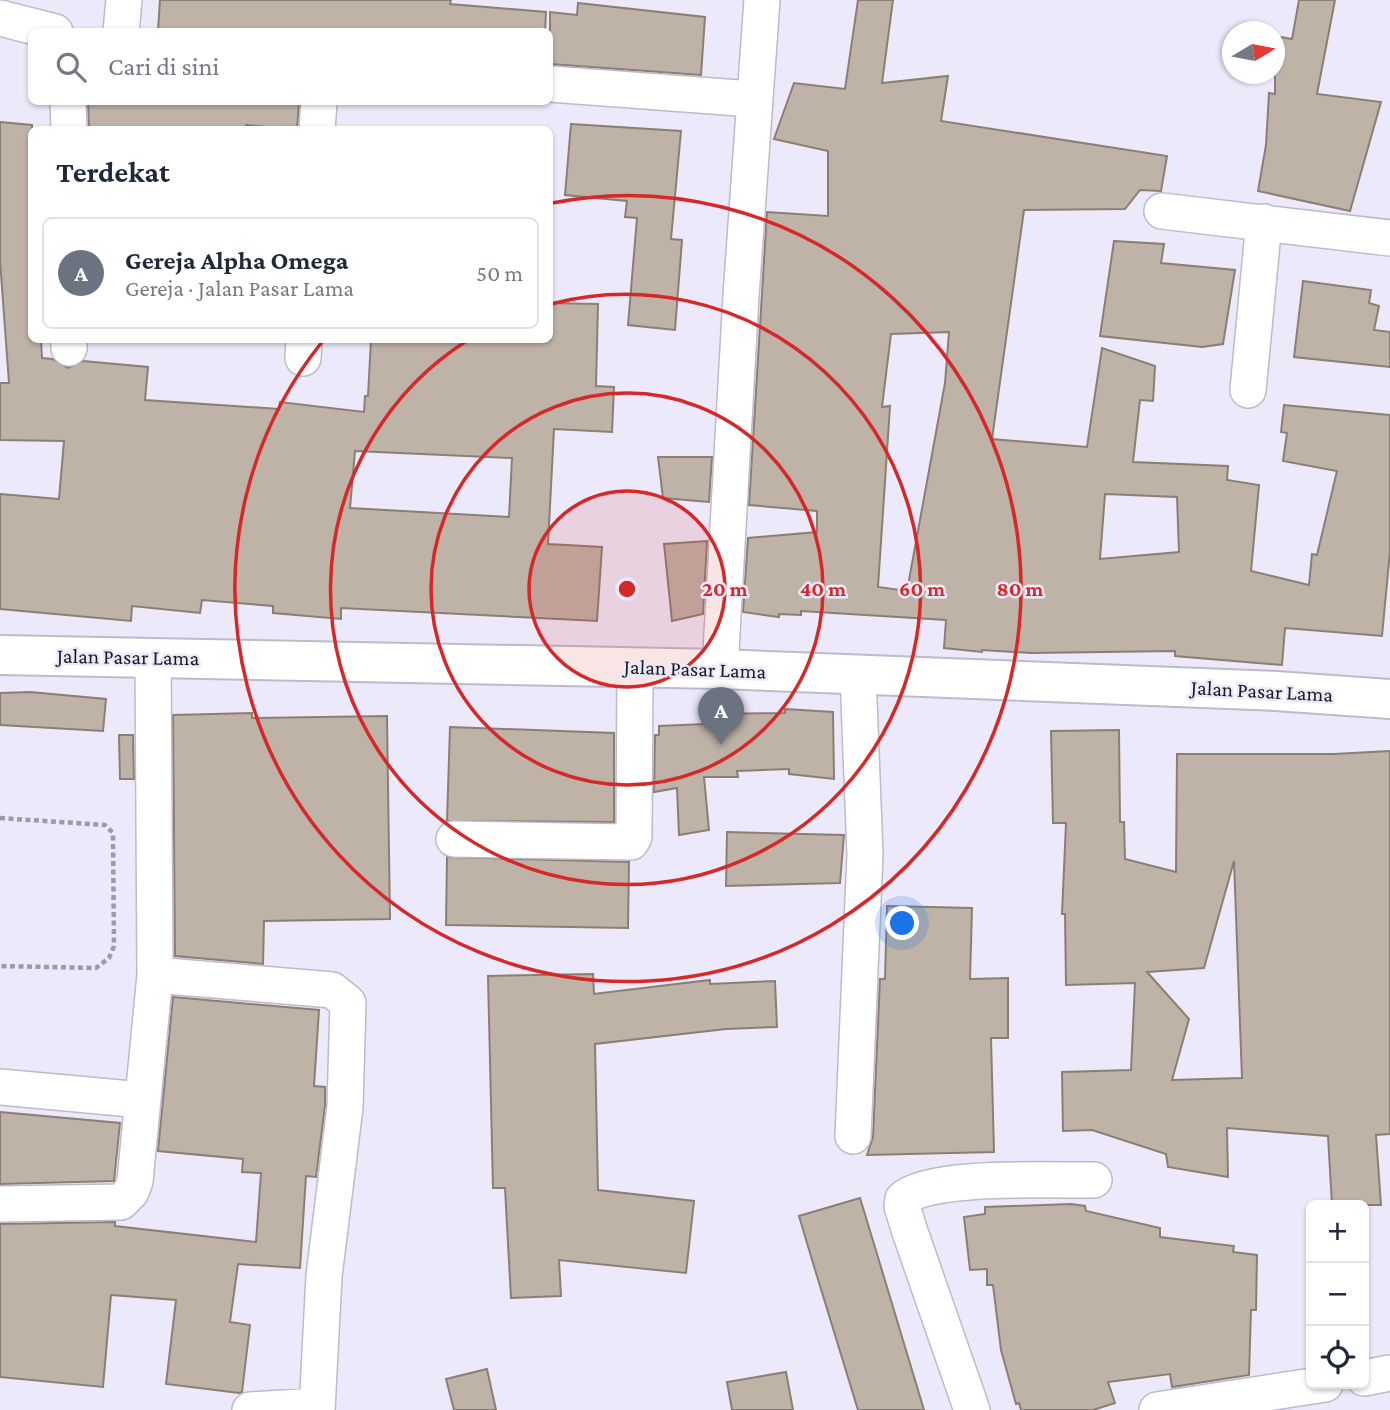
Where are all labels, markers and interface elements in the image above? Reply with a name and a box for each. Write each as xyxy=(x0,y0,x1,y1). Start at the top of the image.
north arrow xyxy=(1222,21,1285,84)
search box xyxy=(28,28,553,105)
icon: search xyxy=(52,48,90,86)
text: Cari di sini xyxy=(108,52,219,81)
text: Terdekat xyxy=(56,155,170,188)
text: Gereja Alpha Omega xyxy=(125,246,348,275)
text: A xyxy=(74,260,88,286)
text: 50 m xyxy=(476,260,523,286)
text: Gereja · Jalan Pasar Lama xyxy=(125,275,354,301)
centre of rings xyxy=(615,577,639,601)
text: 20 m xyxy=(702,577,748,601)
text: 40 m xyxy=(800,577,846,601)
text: 60 m xyxy=(899,577,945,601)
text: 80 m xyxy=(997,577,1044,601)
street label: Jalan Pasar Lama xyxy=(55,644,200,670)
street label: Jalan Pasar Lama xyxy=(621,654,767,683)
street label: Jalan Pasar Lama xyxy=(1188,675,1334,707)
pin: A xyxy=(698,687,744,745)
your location xyxy=(885,906,919,940)
map controls xyxy=(1306,1200,1369,1389)
button: + xyxy=(1306,1200,1369,1263)
button: − xyxy=(1306,1263,1369,1326)
button: locate xyxy=(1306,1326,1369,1389)

